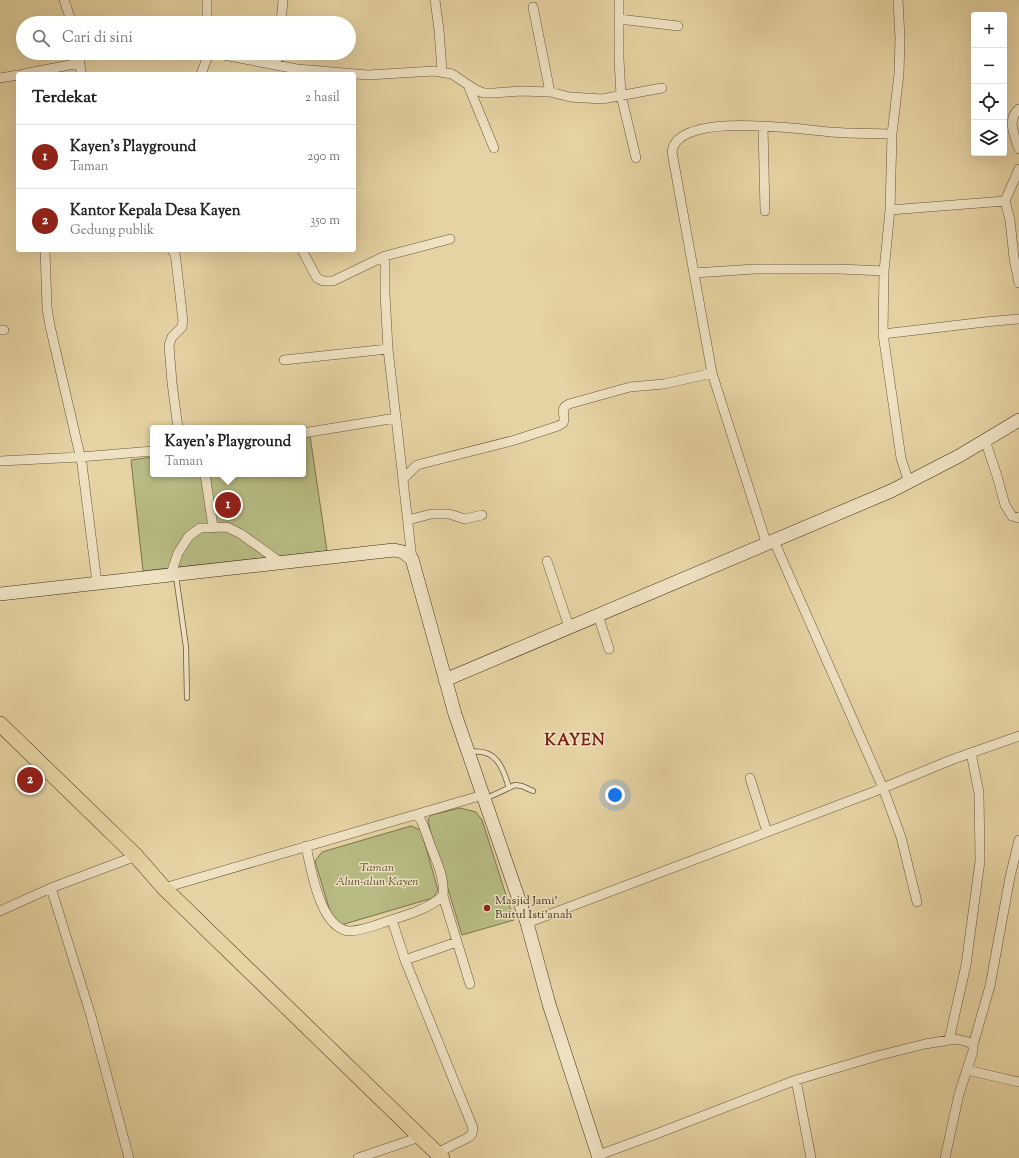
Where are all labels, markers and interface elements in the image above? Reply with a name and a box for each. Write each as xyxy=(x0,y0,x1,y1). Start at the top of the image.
map controls xyxy=(971,12,1007,156)
button: + xyxy=(971,12,1007,48)
search box xyxy=(16,16,356,60)
icon: search xyxy=(30,27,52,49)
text: Cari di sini xyxy=(62,28,133,49)
button: − xyxy=(971,48,1007,84)
button: locate xyxy=(971,84,1007,120)
text: Terdekat xyxy=(32,86,97,110)
text: 2 hasil xyxy=(305,89,340,107)
button: layers xyxy=(971,120,1007,156)
text: Kayen's Playground xyxy=(70,137,196,158)
text: 1 xyxy=(43,148,47,166)
text: 290 m xyxy=(307,148,340,166)
text: Taman xyxy=(70,158,108,176)
text: Kantor Kepala Desa Kayen xyxy=(70,201,241,222)
text: 2 xyxy=(42,212,48,230)
text: 350 m xyxy=(310,212,340,230)
text: Gedung publik xyxy=(70,222,154,240)
popup xyxy=(150,425,306,477)
text: Kayen's Playground xyxy=(165,432,291,453)
text: Taman xyxy=(165,453,203,471)
pin: 1 xyxy=(215,490,241,520)
district label: KAYEN xyxy=(544,730,606,753)
pin: 2 xyxy=(17,765,43,795)
your location xyxy=(605,785,625,805)
park label: Taman Alun-alun Kayen xyxy=(335,859,419,891)
place label: Masjid Jami' Baitul Isti'anah xyxy=(495,892,572,924)
marker: Masjid Jami' Baitul Isti'anah xyxy=(482,903,492,913)

